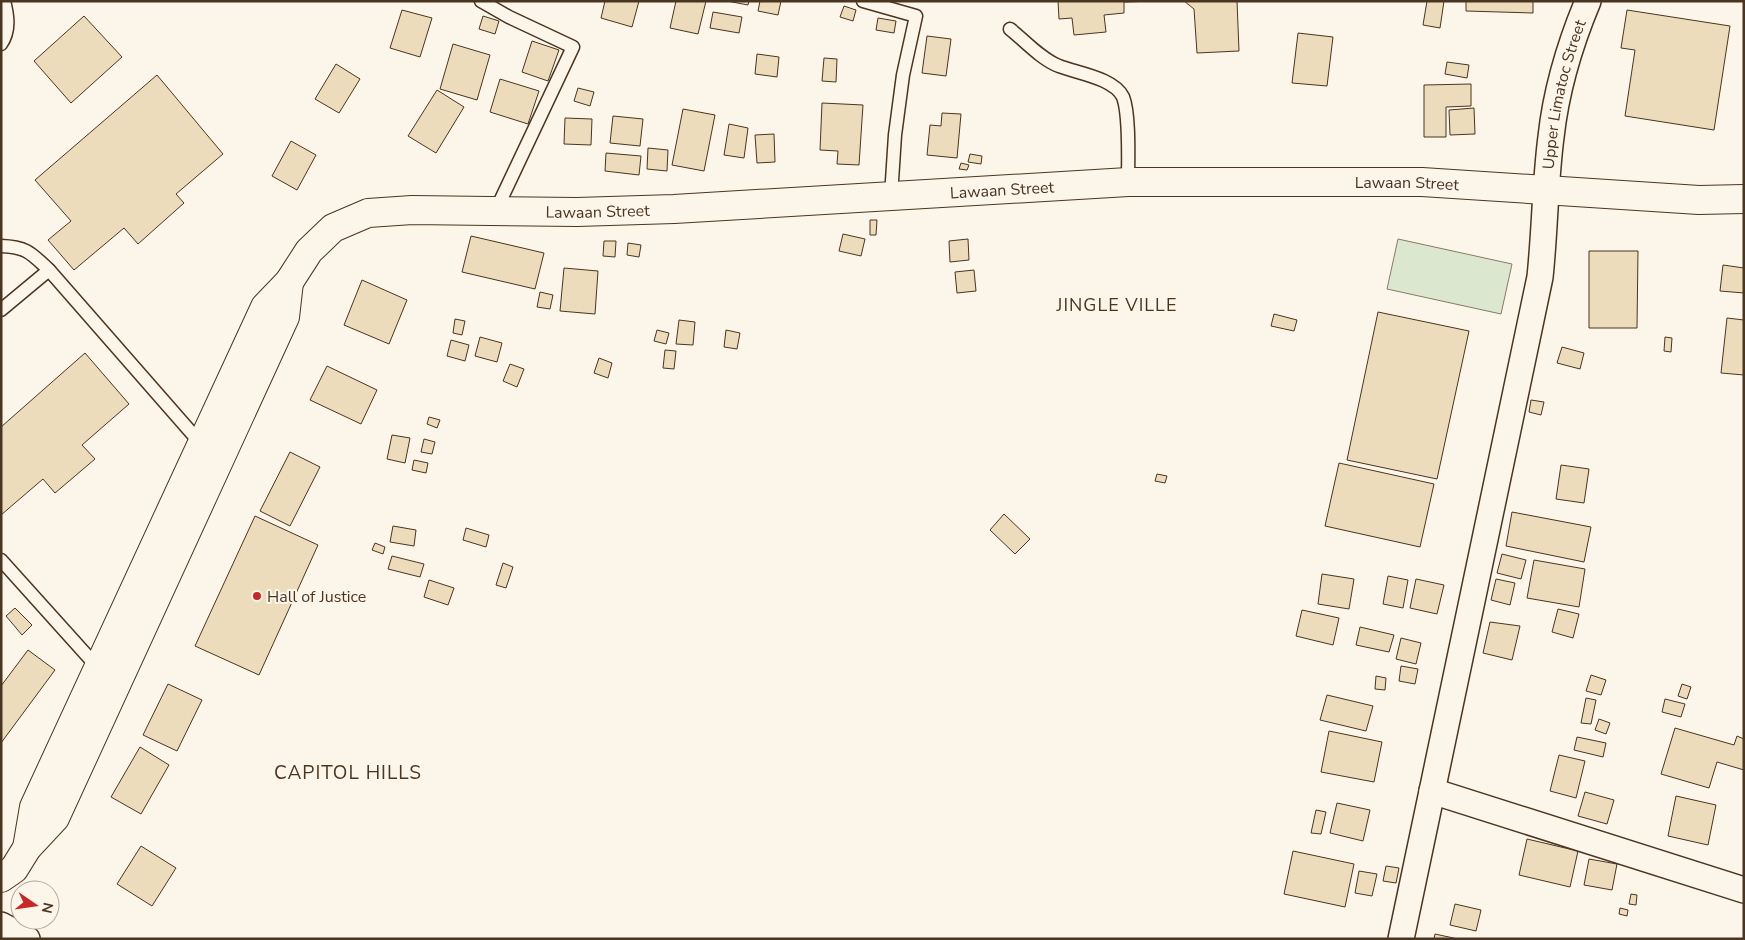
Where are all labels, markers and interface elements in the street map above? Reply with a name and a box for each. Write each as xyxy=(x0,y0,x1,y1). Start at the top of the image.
street label: Upper Limatoc Street xyxy=(1538,16,1592,170)
street label: Lawaan Street xyxy=(1355,172,1460,196)
street label: Lawaan Street xyxy=(949,176,1055,205)
street label: Lawaan Street xyxy=(545,200,651,224)
district label: JINGLE VILLE xyxy=(1056,293,1177,317)
place label: Hall of Justice xyxy=(267,586,366,608)
marker: Hall of Justice xyxy=(251,590,263,602)
district label: CAPITOL HILLS xyxy=(274,760,422,786)
north arrow xyxy=(10,880,60,930)
text: N xyxy=(37,901,58,915)

